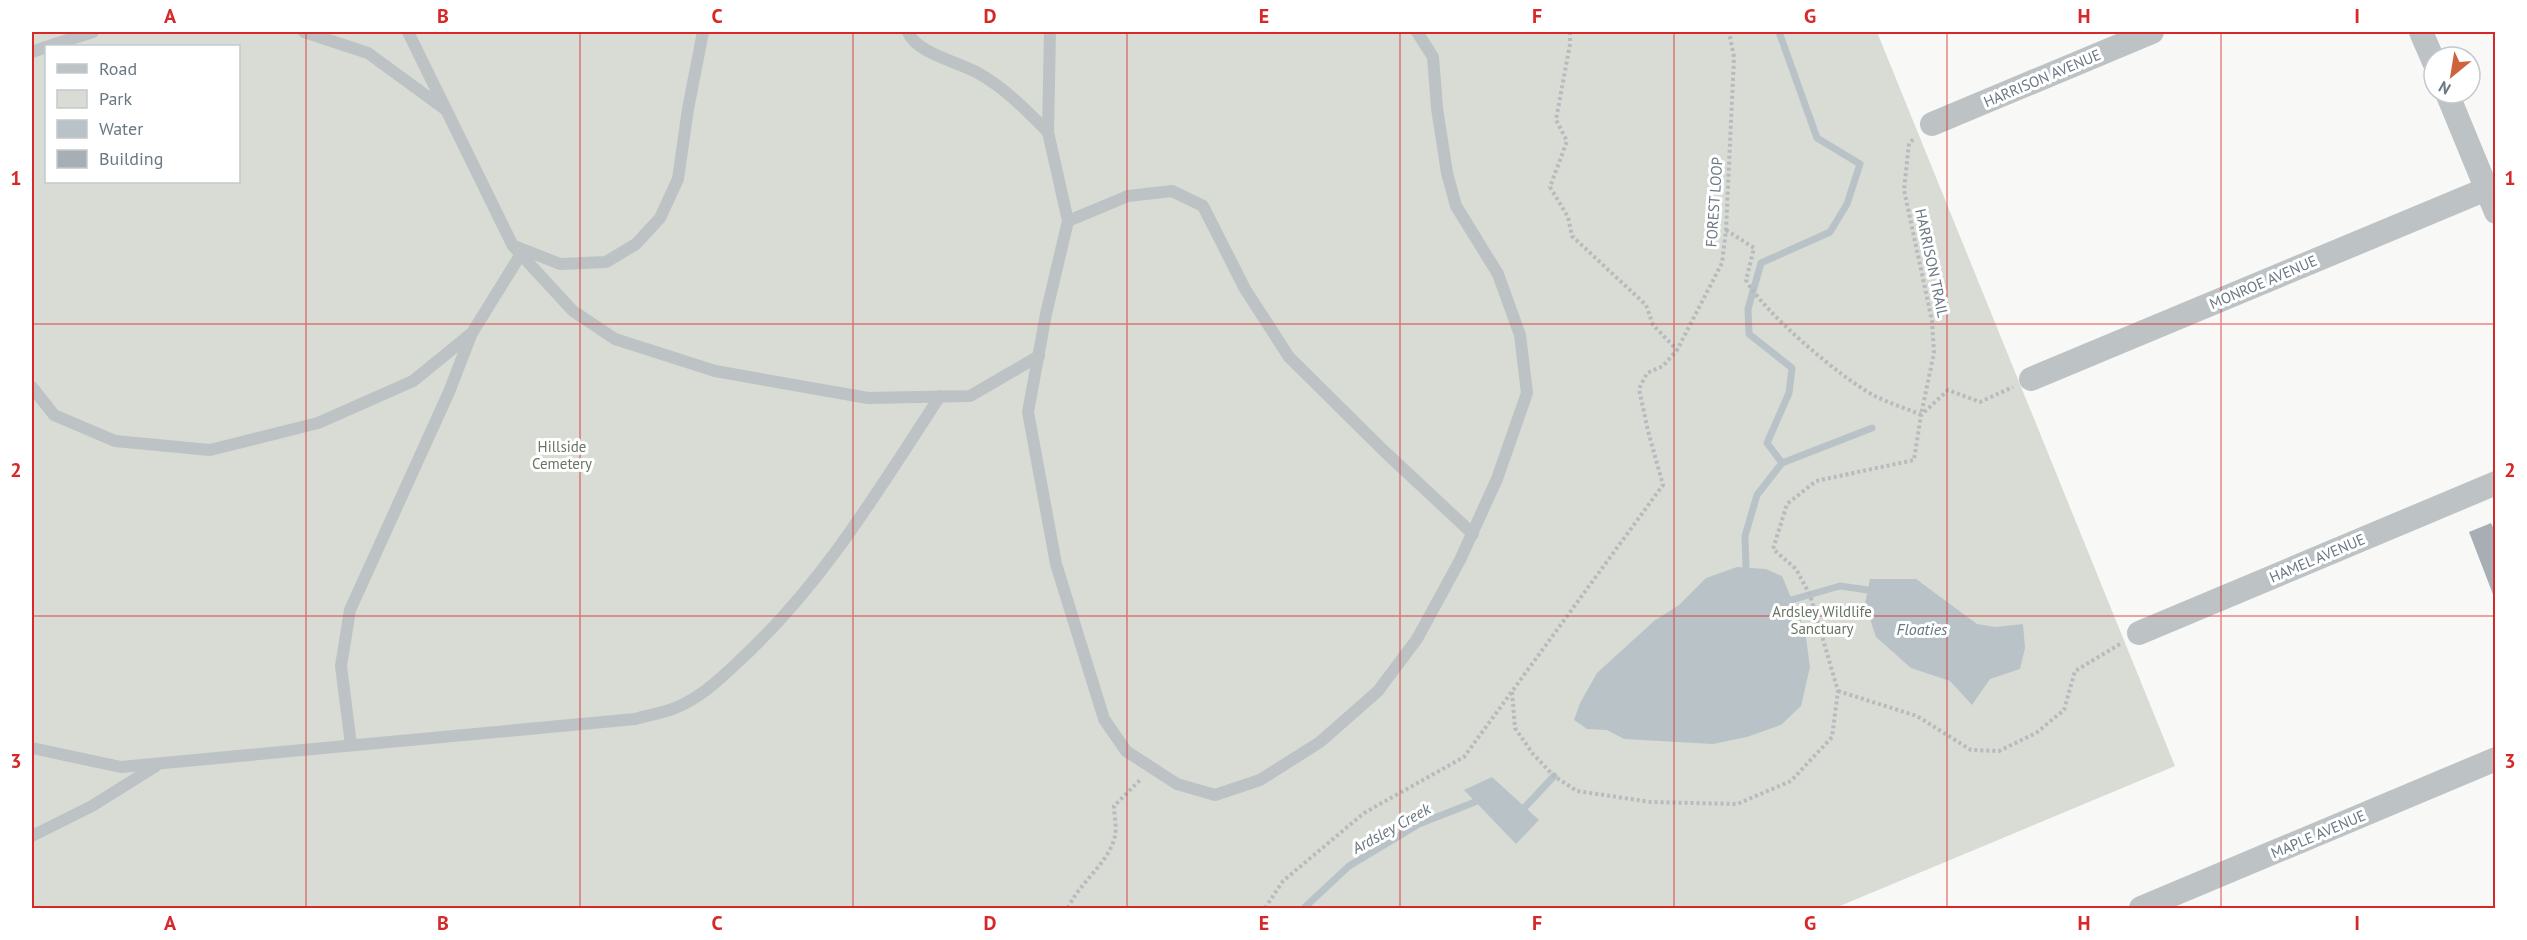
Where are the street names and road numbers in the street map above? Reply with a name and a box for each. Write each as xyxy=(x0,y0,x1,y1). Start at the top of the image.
street label: HARRISON AVENUE xyxy=(1981,45,2103,111)
street label: FOREST LOOP xyxy=(1701,156,1727,248)
street label: HARRISON TRAIL xyxy=(1911,207,1953,319)
street label: MONROE AVENUE xyxy=(2206,251,2320,313)
street label: HAMEL AVENUE xyxy=(2266,529,2368,587)
street label: MAPLE AVENUE xyxy=(2268,806,2368,862)

